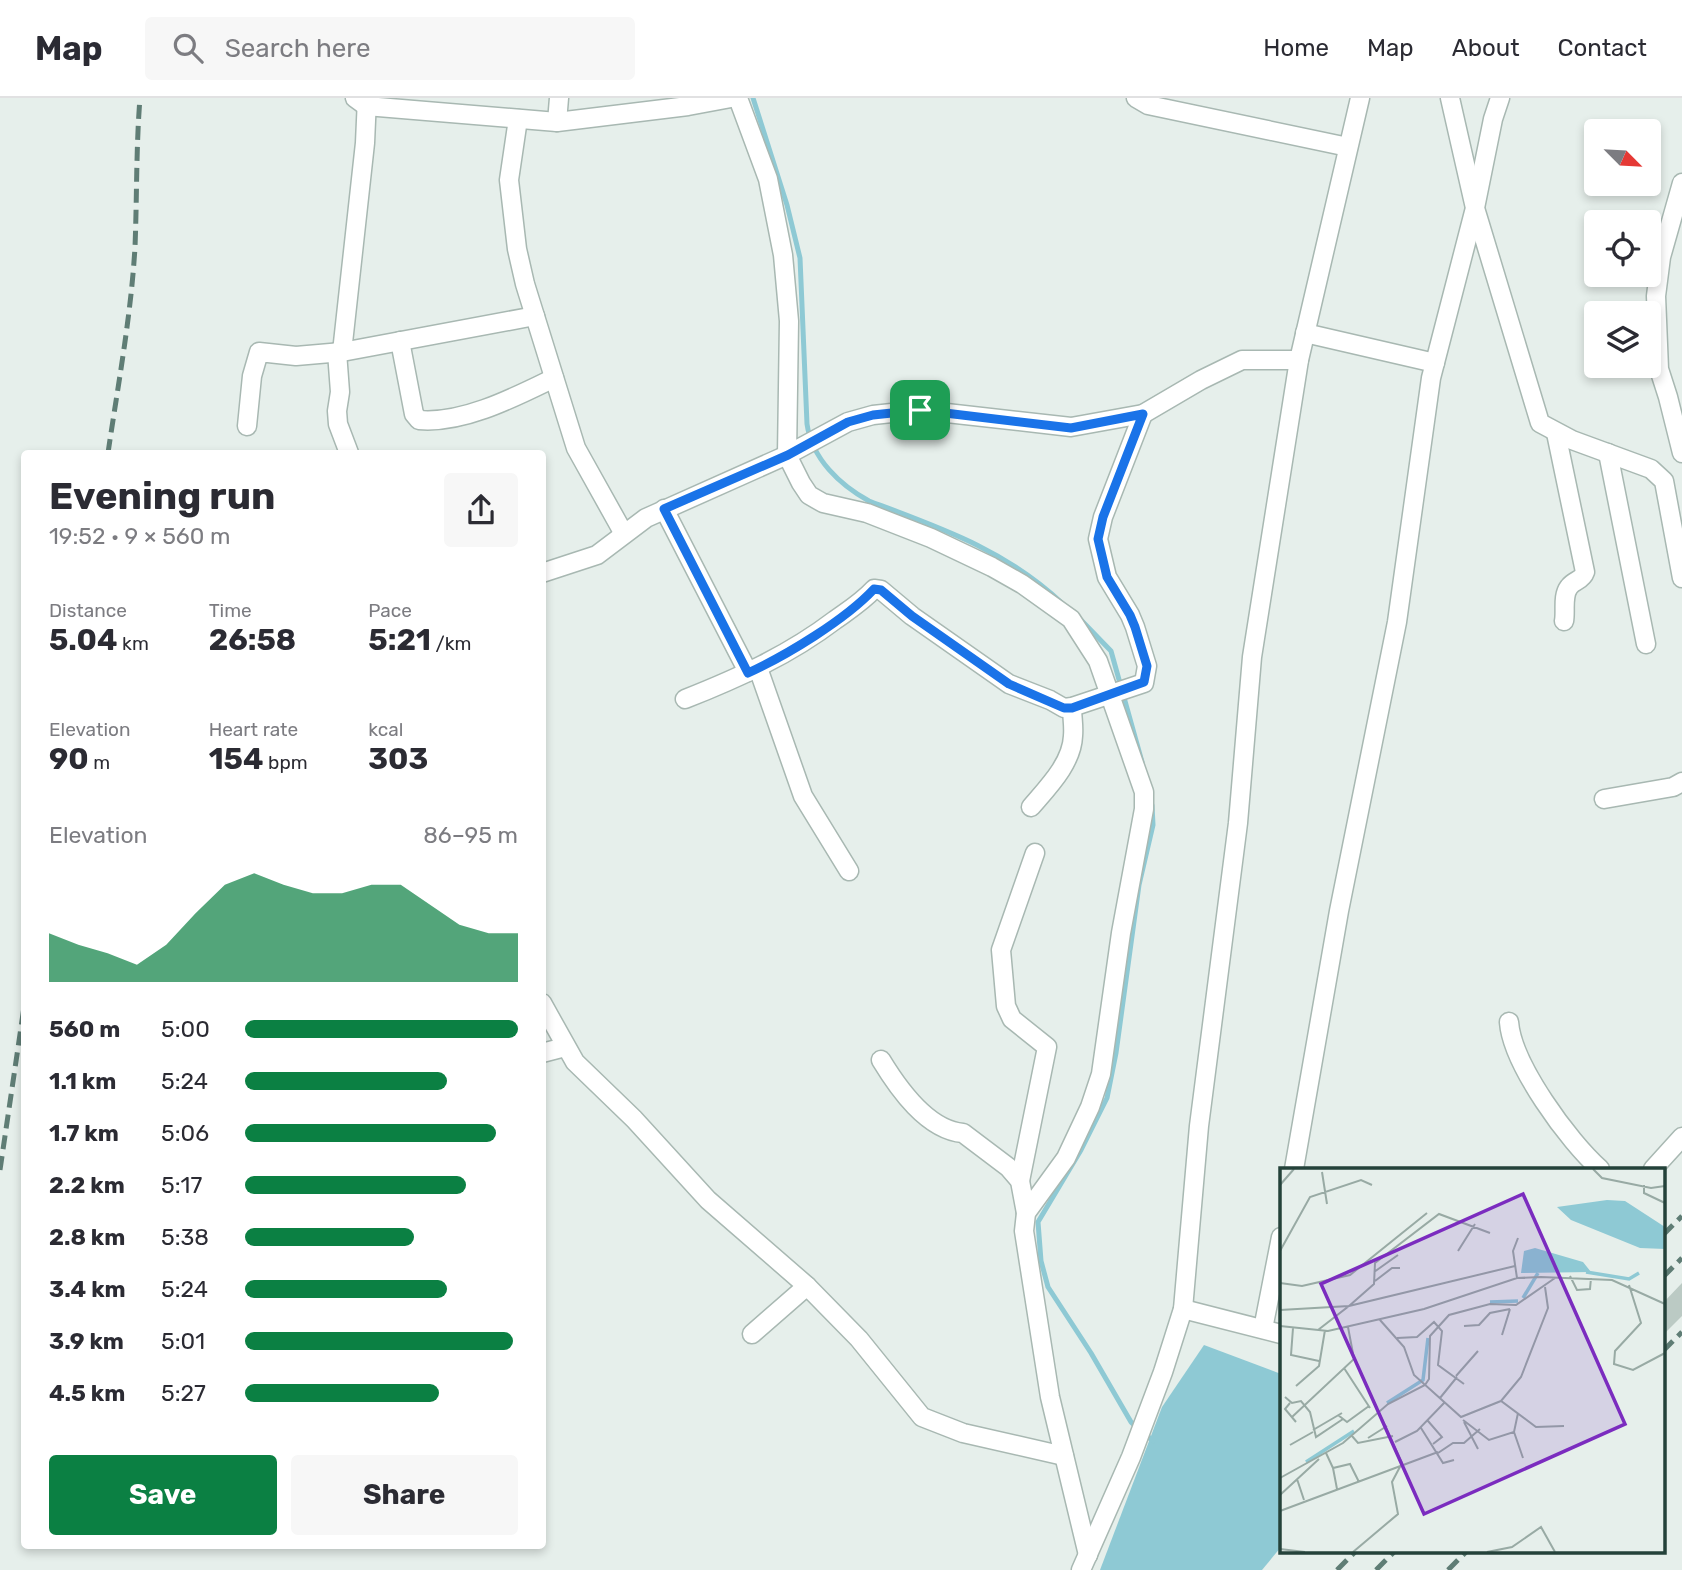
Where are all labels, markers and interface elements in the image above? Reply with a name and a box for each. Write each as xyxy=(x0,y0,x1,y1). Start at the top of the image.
search box xyxy=(145,17,635,80)
text: Map xyxy=(35,29,103,68)
icon: search xyxy=(169,29,207,67)
text: Search here xyxy=(225,33,370,64)
text: Home xyxy=(1263,34,1329,62)
text: Map xyxy=(1367,34,1414,62)
text: About xyxy=(1452,34,1520,62)
text: Contact xyxy=(1558,34,1647,62)
north arrow xyxy=(1584,119,1661,196)
map controls xyxy=(1584,119,1661,378)
button: locate xyxy=(1584,210,1661,287)
button: layers xyxy=(1584,301,1661,378)
pin xyxy=(890,380,950,440)
icon: arrive xyxy=(901,391,939,429)
text: Evening run xyxy=(49,473,275,519)
button: share xyxy=(444,473,518,547)
text: 19:52 · 9 × 560 m xyxy=(49,522,230,550)
text: Distance xyxy=(49,599,127,622)
text: Time xyxy=(209,599,252,622)
text: Pace xyxy=(368,599,412,622)
text: 5.04 xyxy=(49,622,117,658)
text: 26:58 xyxy=(209,622,296,658)
text: 5:21 xyxy=(368,622,431,658)
text: km xyxy=(117,632,149,655)
text: /km xyxy=(431,632,471,655)
text: Elevation xyxy=(49,718,130,741)
text: Heart rate xyxy=(209,718,298,741)
text: kcal xyxy=(368,718,403,741)
text: 90 xyxy=(49,741,89,777)
text: 154 xyxy=(209,741,263,777)
text: 303 xyxy=(368,741,428,777)
text: m xyxy=(89,751,110,774)
text: bpm xyxy=(263,751,308,774)
text: Elevation xyxy=(49,821,148,849)
text: 86–95 m xyxy=(423,821,518,849)
text: 560 m xyxy=(49,1015,120,1043)
text: 5:00 xyxy=(161,1015,210,1043)
text: 1.1 km xyxy=(49,1067,116,1095)
text: 5:24 xyxy=(161,1067,208,1095)
text: 1.7 km xyxy=(49,1119,119,1147)
text: 5:06 xyxy=(161,1119,209,1147)
inset map xyxy=(1280,1168,1664,1552)
text: 2.2 km xyxy=(49,1171,125,1199)
text: 5:17 xyxy=(161,1171,202,1199)
text: 2.8 km xyxy=(49,1223,125,1251)
text: 5:38 xyxy=(161,1223,209,1251)
text: 3.4 km xyxy=(49,1275,126,1303)
text: 5:24 xyxy=(161,1275,208,1303)
text: 3.9 km xyxy=(49,1327,124,1355)
text: 5:01 xyxy=(161,1327,205,1355)
text: 4.5 km xyxy=(49,1379,125,1407)
text: 5:27 xyxy=(161,1379,206,1407)
button: Save xyxy=(49,1455,277,1535)
button: Share xyxy=(291,1455,518,1535)

